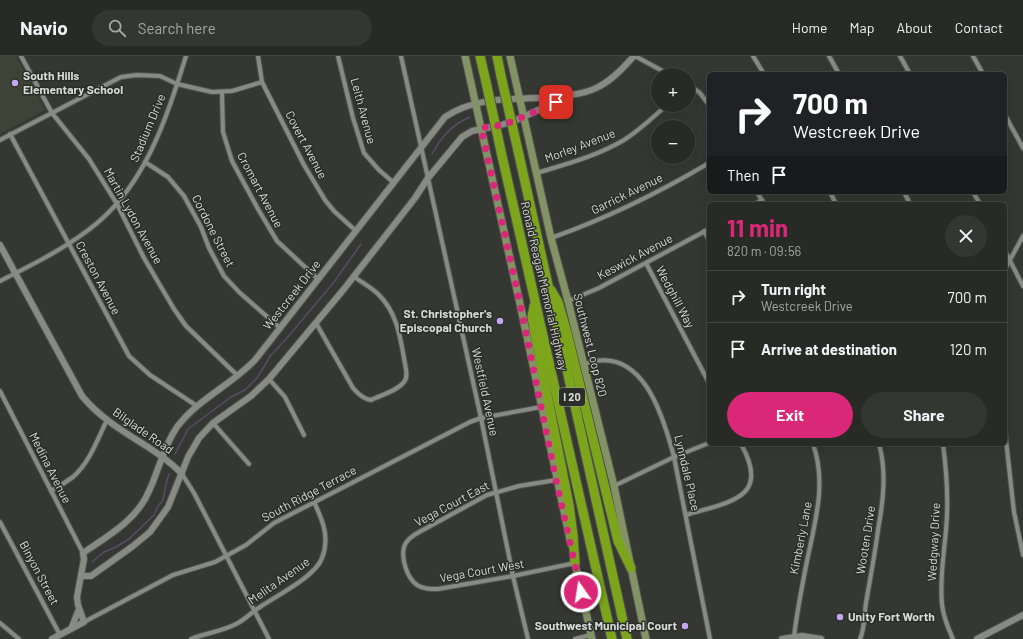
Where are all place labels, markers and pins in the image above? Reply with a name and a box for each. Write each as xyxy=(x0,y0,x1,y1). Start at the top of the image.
place label: South Hills Elementary School xyxy=(23,68,123,96)
marker: South Hills Elementary School xyxy=(10,78,20,88)
pin xyxy=(539,85,573,119)
place label: St. Christopher's Episcopal Church xyxy=(400,306,492,334)
marker: St. Christopher's Episcopal Church xyxy=(495,316,505,326)
place label: Unity Fort Worth xyxy=(848,609,935,623)
marker: Unity Fort Worth xyxy=(835,612,845,622)
place label: Southwest Municipal Court xyxy=(535,618,677,632)
marker: Southwest Municipal Court xyxy=(680,621,690,631)

